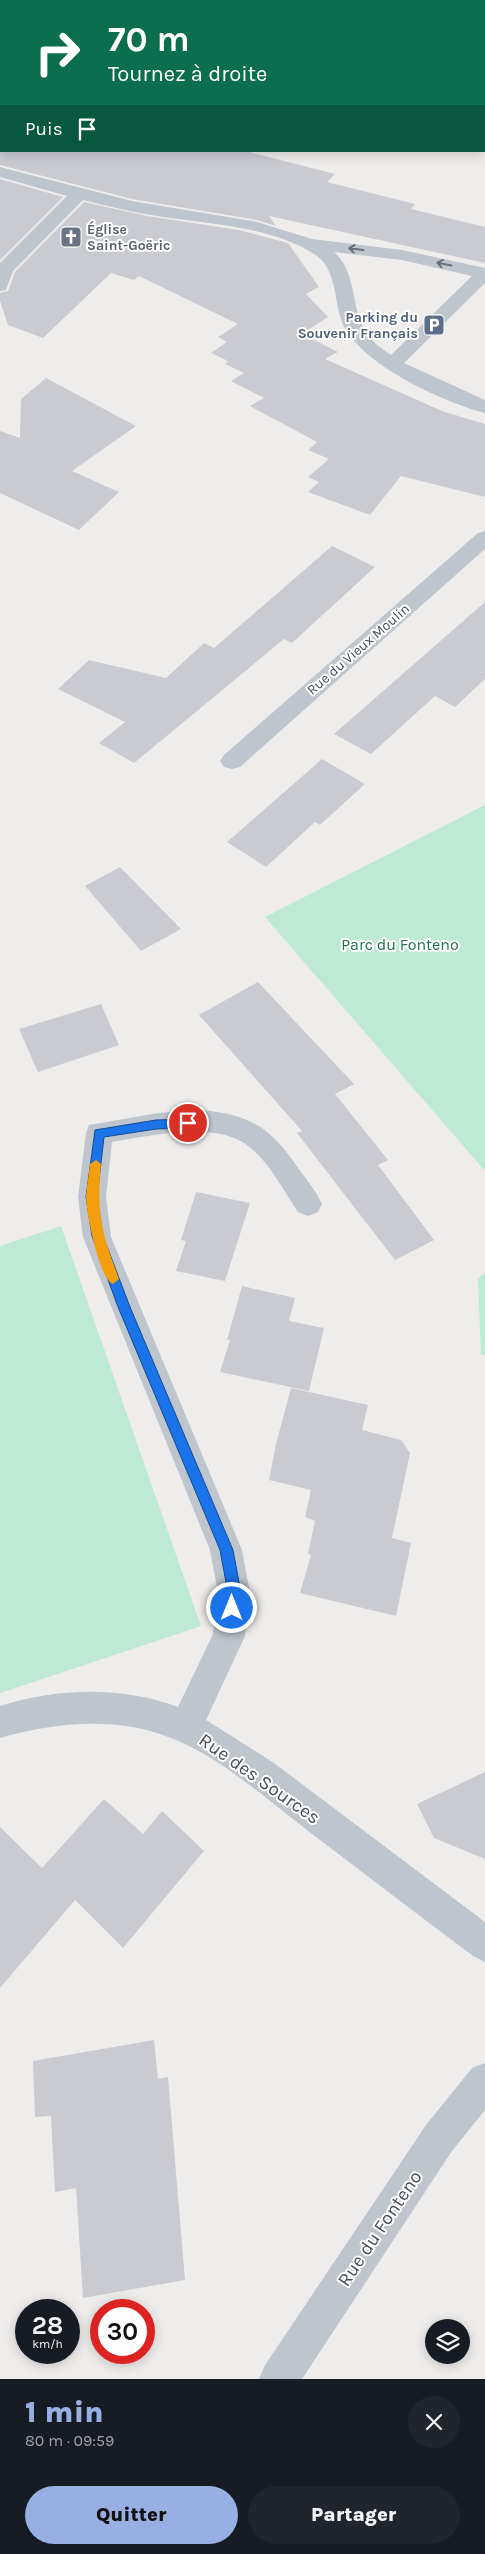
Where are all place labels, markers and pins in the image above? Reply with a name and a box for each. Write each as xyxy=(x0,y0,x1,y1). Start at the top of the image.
place label: Église Saint-Goëric xyxy=(87,220,171,254)
church icon: Église Saint-Goëric xyxy=(59,225,83,249)
place label: Parking du Souvenir Français xyxy=(298,309,418,342)
parking icon: Parking du Souvenir Français xyxy=(422,313,446,337)
pin xyxy=(167,1102,209,1144)

